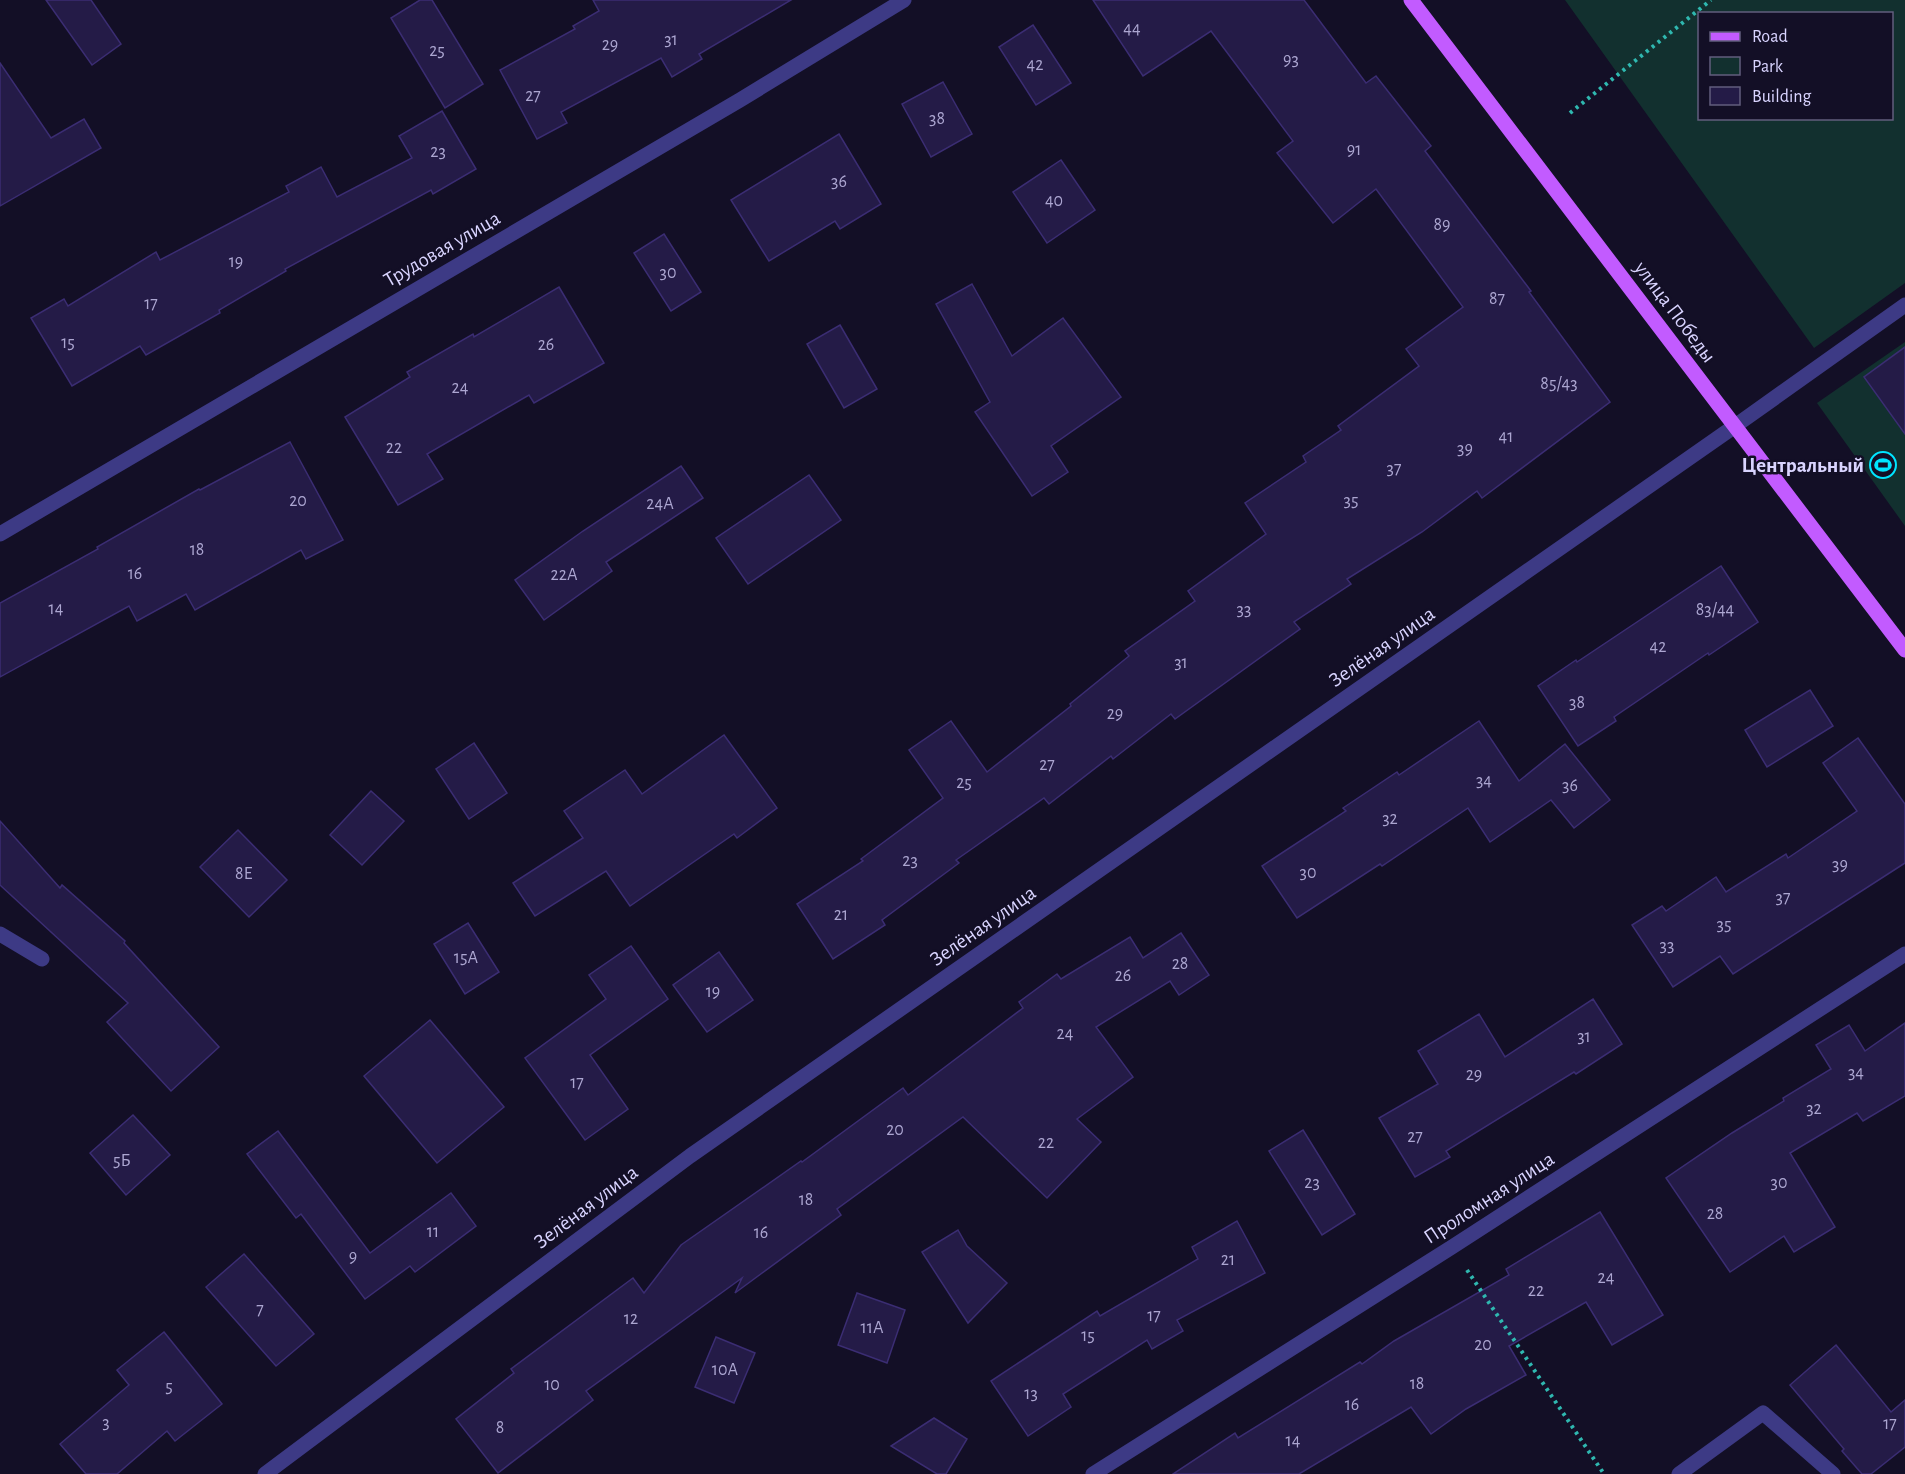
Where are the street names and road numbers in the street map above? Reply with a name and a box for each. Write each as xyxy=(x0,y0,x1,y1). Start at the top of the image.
street label: Трудовая улица xyxy=(380,207,504,291)
street label: улица Победы xyxy=(1630,257,1720,366)
street label: Зелёная улица xyxy=(1325,603,1439,691)
street label: Зелёная улица xyxy=(926,882,1040,970)
street label: Проломная улица xyxy=(1420,1148,1558,1248)
street label: Зелёная улица xyxy=(530,1161,642,1253)

